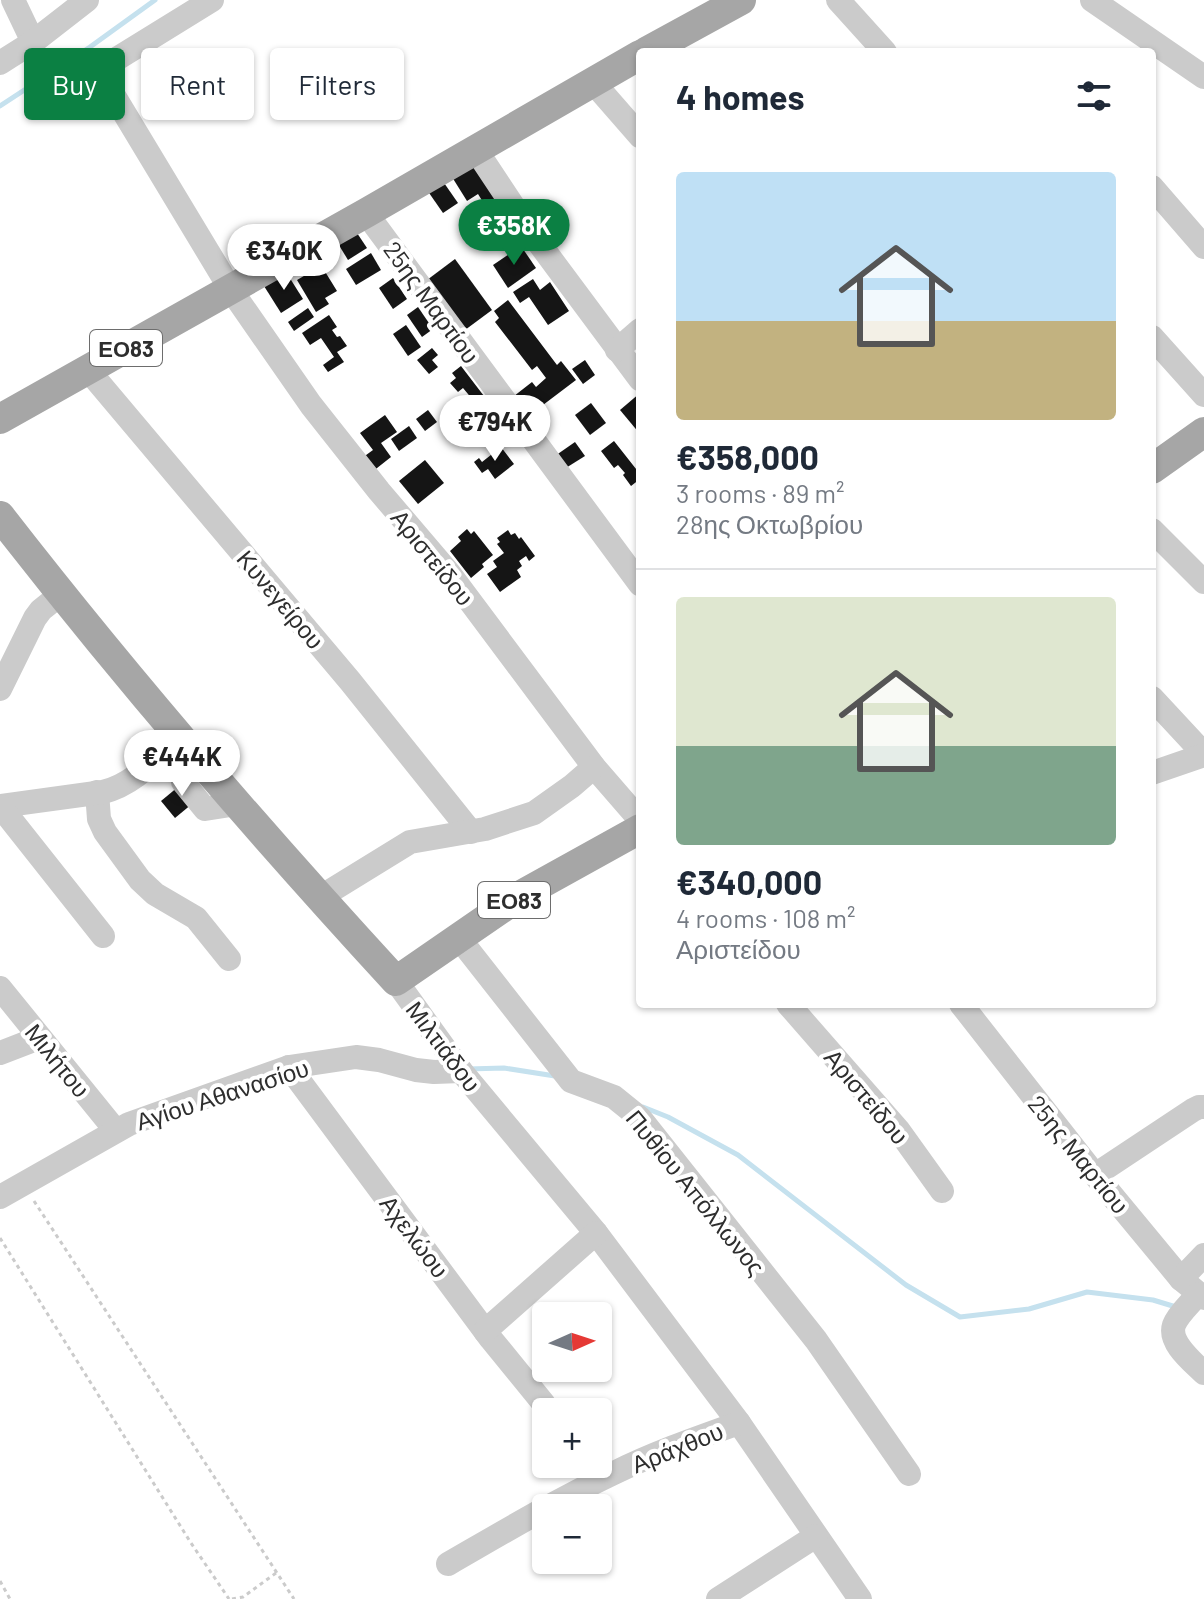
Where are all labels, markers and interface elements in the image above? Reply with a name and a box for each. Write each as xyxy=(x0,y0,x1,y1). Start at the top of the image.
chip: Buy xyxy=(24,48,125,120)
chip: Rent xyxy=(141,48,254,120)
chip: Filters xyxy=(270,48,404,120)
icon: filters xyxy=(1072,74,1116,118)
text: 4 homes xyxy=(676,76,805,117)
pin: €358K xyxy=(458,199,570,267)
text: €358K xyxy=(477,209,551,240)
pin: €340K xyxy=(228,224,340,292)
icon: home xyxy=(824,224,968,368)
text: €340K xyxy=(245,234,323,265)
street label: 25ης Μαρτίου xyxy=(378,235,486,369)
road number: ΕΟ83 xyxy=(90,330,162,366)
pin: €794K xyxy=(439,395,551,463)
text: €794K xyxy=(457,405,533,436)
text: €358,000 xyxy=(676,436,819,477)
text: 3 rooms · 89 m² xyxy=(676,477,844,508)
street label: Αριστείδου xyxy=(385,503,481,611)
text: 28ης Οκτωβρίου xyxy=(676,508,863,539)
street label: Κυνεγείρου xyxy=(231,544,331,654)
icon: home xyxy=(824,649,968,793)
pin: €444K xyxy=(126,730,238,798)
text: €444K xyxy=(142,740,222,771)
text: €340,000 xyxy=(676,861,822,902)
road number: ΕΟ83 xyxy=(478,882,550,918)
text: 4 rooms · 108 m² xyxy=(676,902,856,933)
text: Αριστείδου xyxy=(676,933,801,964)
street label: Μιλτιάδου xyxy=(401,995,487,1097)
street label: Μιλήτου xyxy=(20,1017,96,1103)
street label: Αριστείδου xyxy=(819,1043,915,1149)
street label: Αγίου Αθανασίου xyxy=(132,1052,312,1136)
street label: 25ης Μαρτίου xyxy=(1023,1089,1135,1219)
street label: Πυθίου Απόλλωνος xyxy=(621,1104,771,1280)
street label: Αχελώου xyxy=(375,1189,455,1283)
north arrow xyxy=(532,1302,612,1382)
map controls xyxy=(532,1302,612,1574)
button: + xyxy=(532,1398,612,1478)
street label: Αράχθου xyxy=(627,1416,727,1478)
button: − xyxy=(532,1494,612,1574)

